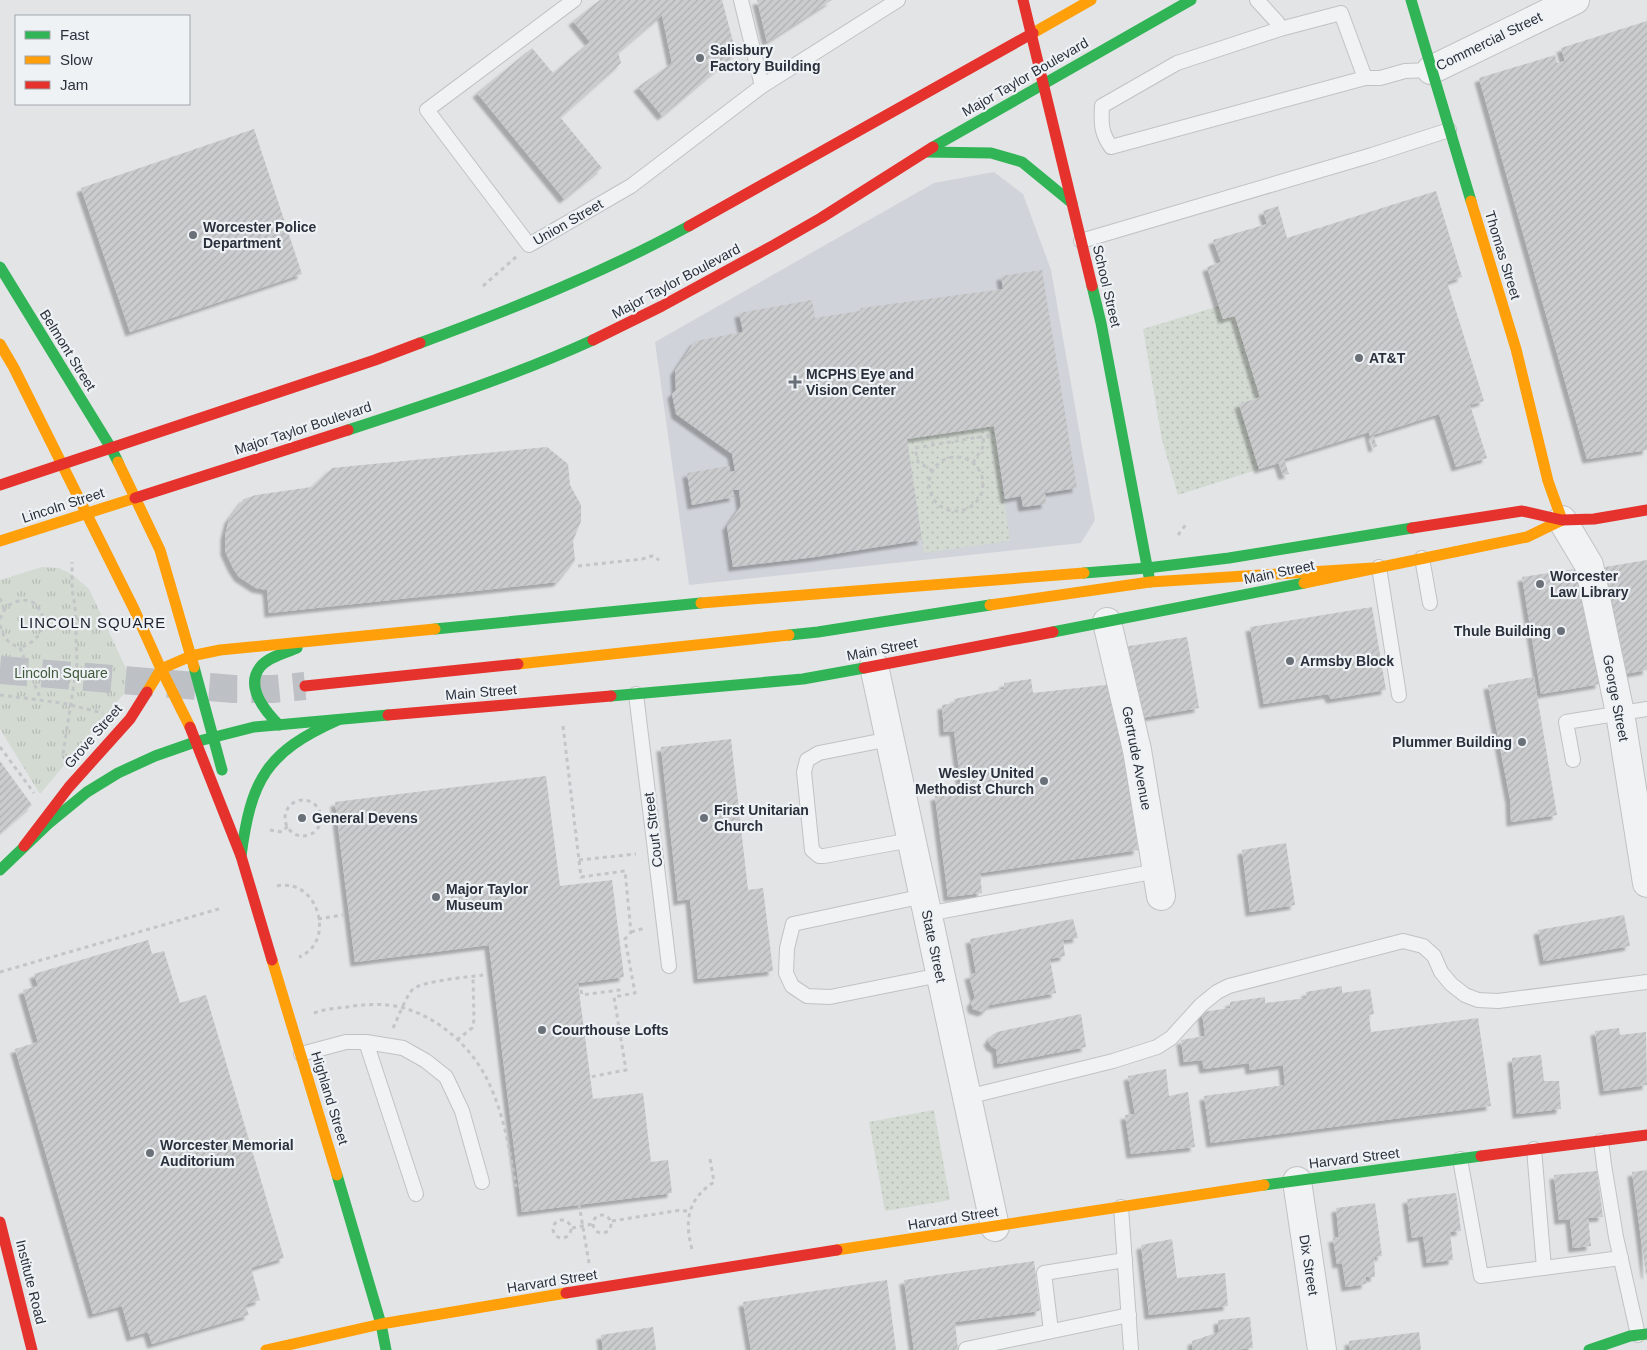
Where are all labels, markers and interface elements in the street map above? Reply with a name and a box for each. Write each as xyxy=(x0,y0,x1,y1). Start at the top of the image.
street label: Commercial Street xyxy=(1433,8,1545,74)
legend xyxy=(15,15,190,105)
text: Fast xyxy=(60,26,90,43)
street label: Major Taylor Boulevard xyxy=(959,34,1091,120)
place label: Salisbury Factory Building xyxy=(710,42,820,74)
text: Slow xyxy=(60,51,93,68)
marker: Salisbury Factory Building xyxy=(694,52,706,64)
text: Jam xyxy=(60,76,88,93)
street label: Union Street xyxy=(530,196,606,248)
street label: Thomas Street xyxy=(1482,209,1524,301)
place label: Worcester Police Department xyxy=(203,219,317,251)
marker: Worcester Police Department xyxy=(187,229,199,241)
street label: Major Taylor Boulevard xyxy=(609,240,743,322)
street label: School Street xyxy=(1090,243,1124,329)
street label: Belmont Street xyxy=(37,306,99,394)
place label: AT&T xyxy=(1369,350,1406,366)
marker: AT&T xyxy=(1353,352,1365,364)
place label: MCPHS Eye and Vision Center xyxy=(806,366,914,398)
marker: MCPHS Eye and Vision Center xyxy=(788,375,802,389)
street label: Major Taylor Boulevard xyxy=(233,398,373,458)
street label: Lincoln Street xyxy=(20,484,106,526)
street label: Main Street xyxy=(1242,557,1316,587)
place label: Worcester Law Library xyxy=(1550,568,1629,600)
marker: Worcester Law Library xyxy=(1534,578,1546,590)
district label: LINCOLN SQUARE xyxy=(20,614,166,631)
place label: Thule Building xyxy=(1454,623,1551,639)
marker: Thule Building xyxy=(1555,625,1567,637)
street label: Main Street xyxy=(845,634,919,664)
place label: Armsby Block xyxy=(1300,653,1394,669)
street label: George Street xyxy=(1600,653,1632,743)
marker: Armsby Block xyxy=(1284,655,1296,667)
park label: Lincoln Square xyxy=(14,665,108,681)
street label: Main Street xyxy=(445,681,517,703)
street label: Grove Street xyxy=(61,701,125,771)
street label: Gertrude Avenue xyxy=(1119,705,1155,812)
place label: Plummer Building xyxy=(1392,734,1512,750)
marker: Plummer Building xyxy=(1516,736,1528,748)
place label: Wesley United Methodist Church xyxy=(915,765,1034,797)
marker: Wesley United Methodist Church xyxy=(1038,775,1050,787)
street label: Court Street xyxy=(640,791,666,868)
place label: First Unitarian Church xyxy=(714,802,809,834)
place label: General Devens xyxy=(312,810,418,826)
marker: General Devens xyxy=(296,812,308,824)
marker: First Unitarian Church xyxy=(698,812,710,824)
place label: Major Taylor Museum xyxy=(446,881,529,913)
marker: Major Taylor Museum xyxy=(430,891,442,903)
street label: State Street xyxy=(918,908,950,984)
place label: Courthouse Lofts xyxy=(552,1022,669,1038)
marker: Courthouse Lofts xyxy=(536,1024,548,1036)
street label: Highland Street xyxy=(308,1050,352,1147)
place label: Worcester Memorial Auditorium xyxy=(160,1137,294,1169)
street label: Harvard Street xyxy=(1308,1144,1400,1171)
marker: Worcester Memorial Auditorium xyxy=(144,1147,156,1159)
street label: Harvard Street xyxy=(907,1203,999,1233)
street label: Dix Street xyxy=(1296,1233,1322,1297)
street label: Institute Road xyxy=(13,1238,49,1326)
street label: Harvard Street xyxy=(506,1266,598,1296)

